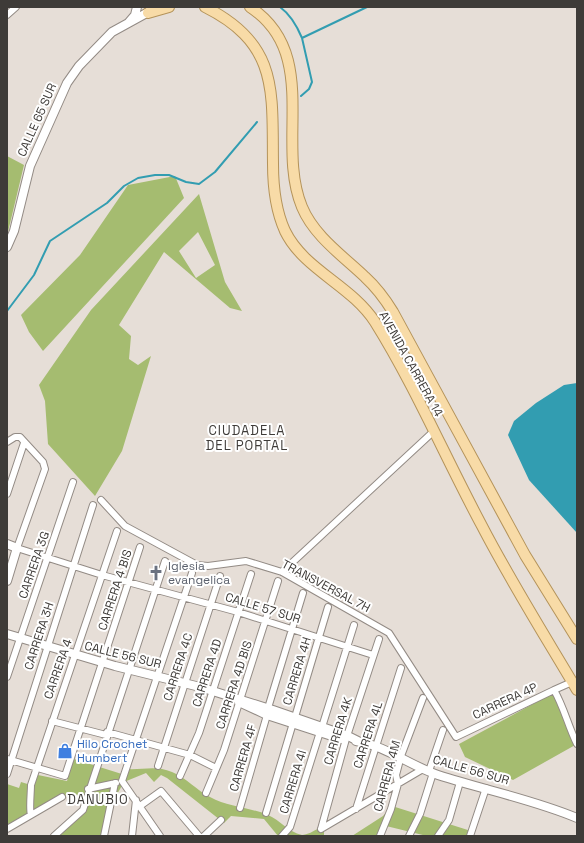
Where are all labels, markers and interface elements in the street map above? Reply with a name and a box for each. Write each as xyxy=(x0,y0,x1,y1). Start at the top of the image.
street label: CALLE 65 SUR xyxy=(14,81,60,159)
street label: AVENIDA CARRERA 14 xyxy=(375,309,447,420)
district label: CIUDADELA DEL PORTAL xyxy=(206,422,288,454)
street label: CARRERA 3G xyxy=(15,529,53,601)
street label: CARRERA 4 BIS xyxy=(94,548,136,632)
street label: TRANSVERSAL 7H xyxy=(279,556,373,616)
place label: Iglesia evangelica xyxy=(168,558,230,588)
church icon: Iglesia evangelica xyxy=(147,564,165,582)
street label: CALLE 57 SUR xyxy=(223,589,303,627)
street label: CARRERA 3H xyxy=(21,600,57,672)
street label: CARRERA 4C xyxy=(160,631,197,703)
street label: CARRERA 4H xyxy=(279,635,315,707)
street label: CARRERA 4 xyxy=(40,636,76,701)
street label: CARRERA 4D xyxy=(188,637,226,709)
street label: CALLE 56 SUR xyxy=(83,638,163,672)
street label: CARRERA 4D BIS xyxy=(212,639,256,731)
street label: CARRERA 4P xyxy=(470,679,540,723)
street label: CARRERA 4K xyxy=(320,695,356,767)
street label: CARRERA 4L xyxy=(350,699,386,770)
street label: CARRERA 4F xyxy=(226,722,260,793)
place label: Hilo Crochet Humbert xyxy=(77,736,148,766)
street label: CARRERA 4M xyxy=(370,739,404,813)
shop icon: Hilo Crochet Humbert xyxy=(56,742,74,760)
street label: CARRERA 4I xyxy=(276,748,310,816)
street label: CALLE 56 SUR xyxy=(431,751,511,789)
district label: DANUBIO xyxy=(67,791,129,808)

